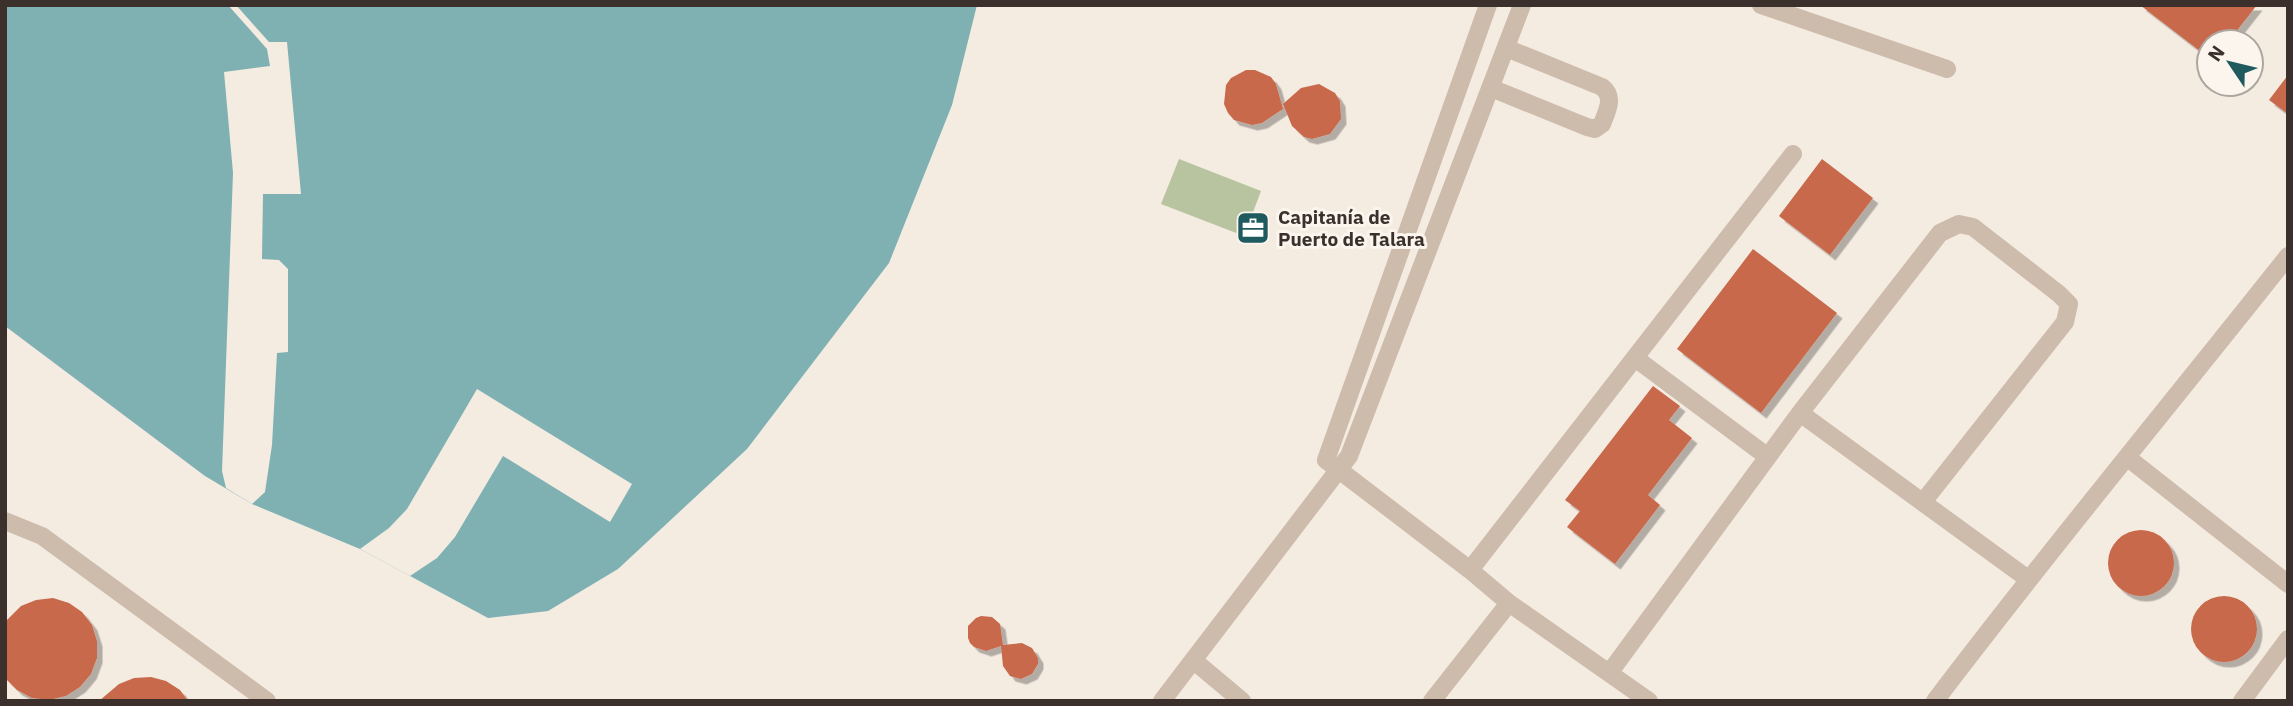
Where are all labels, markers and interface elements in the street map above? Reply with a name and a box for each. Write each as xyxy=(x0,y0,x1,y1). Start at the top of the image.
north arrow xyxy=(2195,28,2265,98)
text: N xyxy=(2202,41,2230,66)
place label: Capitanía de Puerto de Talara xyxy=(1278,205,1425,251)
office icon: Capitanía de Puerto de Talara xyxy=(1234,209,1272,247)

